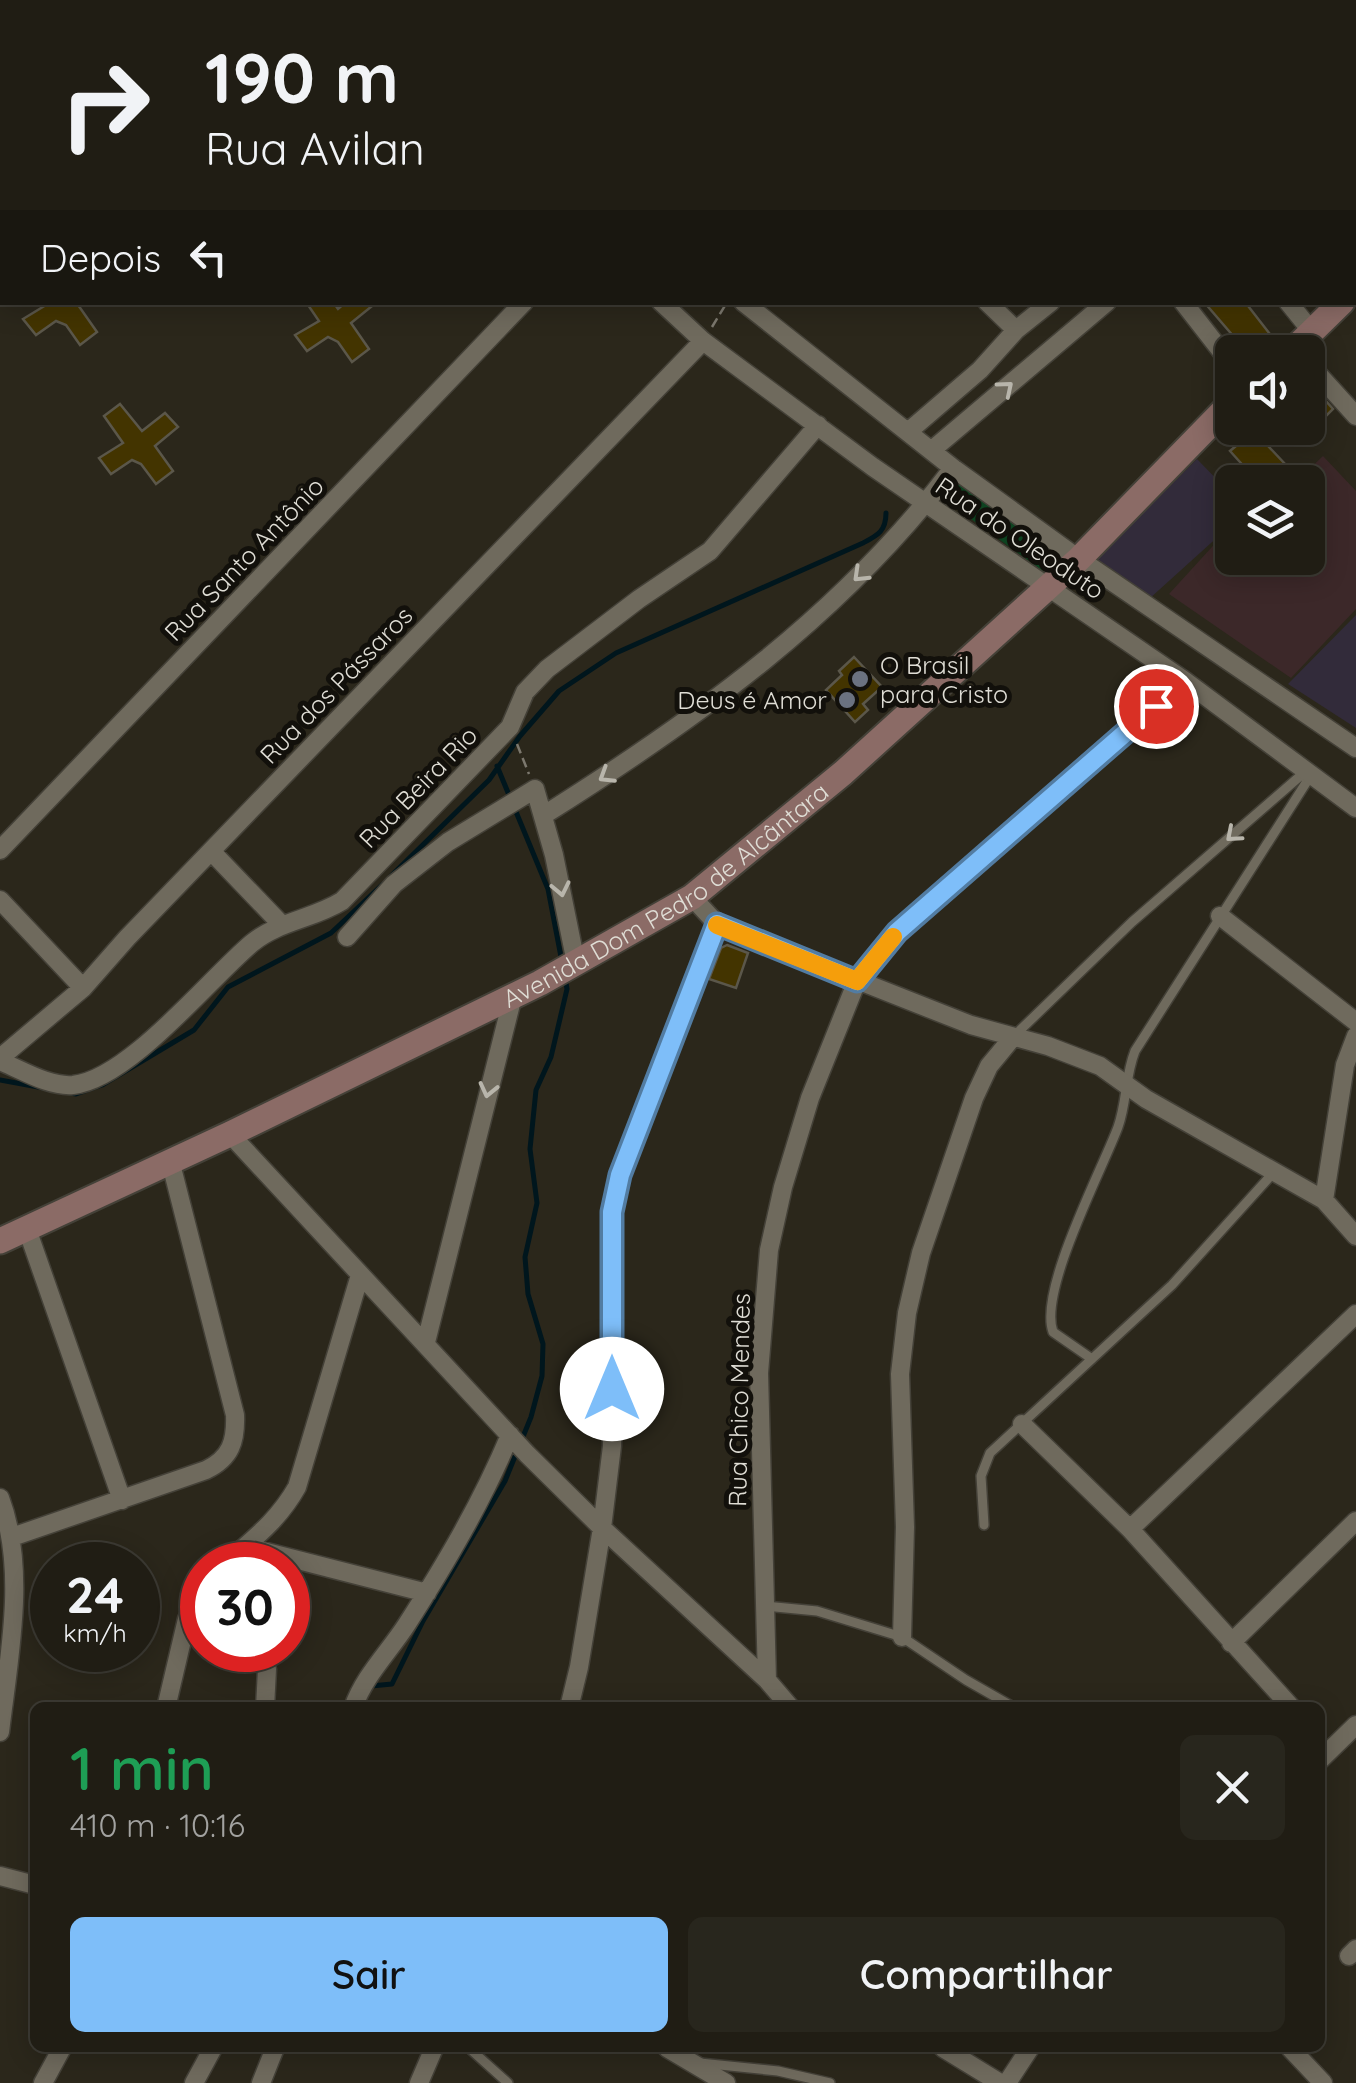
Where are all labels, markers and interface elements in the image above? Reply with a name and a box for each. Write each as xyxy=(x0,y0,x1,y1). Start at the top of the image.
text: 190 m xyxy=(205,33,399,121)
icon: right xyxy=(40,40,170,170)
text: Rua Avilan xyxy=(205,120,425,176)
icon: left xyxy=(181,230,236,285)
text: Depois xyxy=(40,234,161,282)
map controls xyxy=(1215,335,1325,575)
button: sound xyxy=(1215,335,1325,445)
one-way arrow xyxy=(994,381,1013,399)
button: layers xyxy=(1215,465,1325,575)
street label: Rua Santo Antônio xyxy=(158,470,330,647)
street label: Rua do Oleoduto xyxy=(930,470,1111,605)
one-way arrow xyxy=(854,564,872,582)
street label: Rua dos Pássaros xyxy=(253,600,418,770)
place label: O Brasil para Cristo xyxy=(880,649,1008,709)
pin xyxy=(1114,664,1199,749)
marker: O Brasil para Cristo xyxy=(849,668,871,690)
icon: arrive xyxy=(1129,679,1184,734)
place label: Deus é Amor xyxy=(677,684,827,715)
marker: Deus é Amor xyxy=(836,689,858,711)
street label: Rua Beira Rio xyxy=(352,719,483,854)
one-way arrow xyxy=(598,764,616,783)
street label: Avenida Dom Pedro de Alcântara xyxy=(497,776,834,1014)
one-way arrow xyxy=(1226,824,1244,842)
one-way arrow xyxy=(550,880,571,897)
one-way arrow xyxy=(479,1081,500,1098)
street label: Rua Chico Mendes xyxy=(721,1293,756,1507)
position arrow xyxy=(560,1337,664,1441)
speed limit sign: 30 xyxy=(180,1542,310,1672)
text: 24 xyxy=(66,1563,124,1626)
text: km/h xyxy=(63,1617,127,1648)
text: 1 min xyxy=(70,1730,214,1805)
button: close xyxy=(1180,1735,1285,1840)
text: 410 m · 10:16 xyxy=(70,1805,245,1845)
button: Sair xyxy=(70,1917,668,2032)
button: Compartilhar xyxy=(688,1917,1285,2032)

